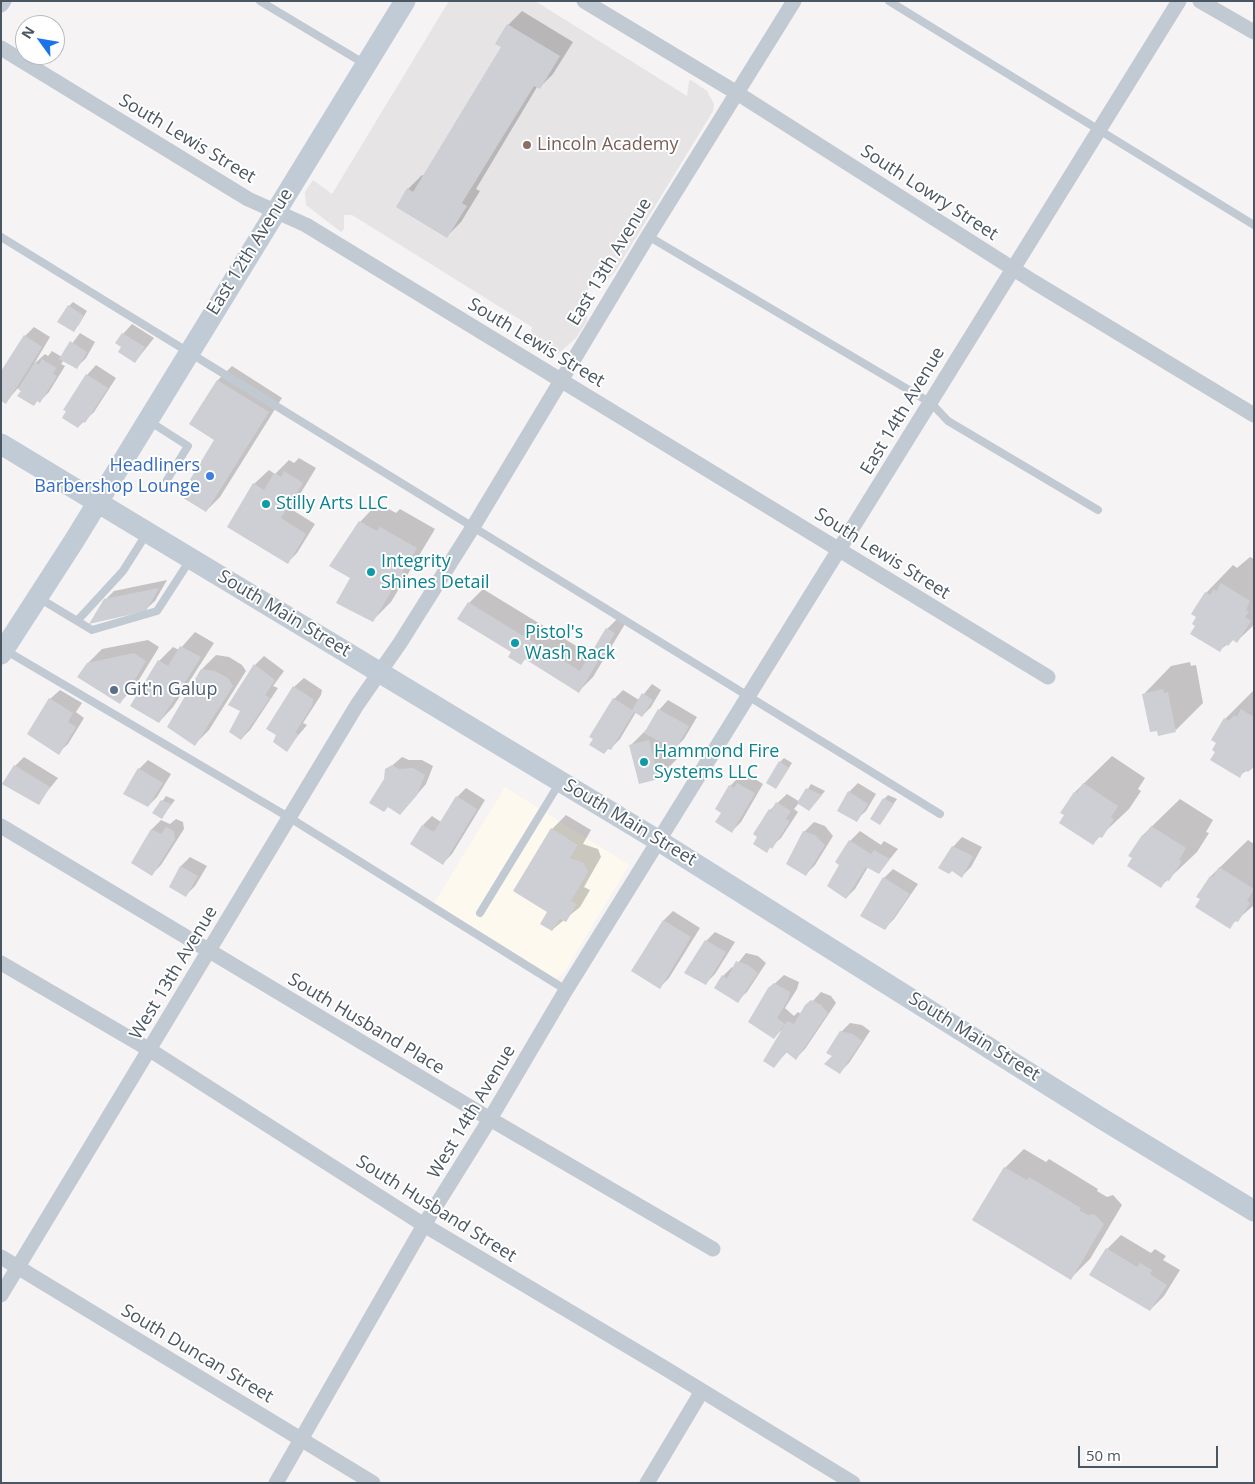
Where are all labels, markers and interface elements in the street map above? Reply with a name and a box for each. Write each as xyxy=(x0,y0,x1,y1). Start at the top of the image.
north arrow xyxy=(15,15,65,65)
text: N xyxy=(17,22,39,42)
street label: South Lewis Street xyxy=(115,90,259,188)
place label: Lincoln Academy xyxy=(537,134,678,156)
marker: Lincoln Academy xyxy=(521,139,533,151)
street label: South Lowry Street xyxy=(856,141,1002,245)
street label: East 12th Avenue xyxy=(202,185,298,319)
street label: East 13th Avenue xyxy=(563,194,657,330)
street label: South Lewis Street xyxy=(464,294,608,392)
street label: East 14th Avenue xyxy=(856,343,950,479)
place label: Headliners Barbershop Lounge xyxy=(34,455,200,498)
marker: Headliners Barbershop Lounge xyxy=(204,470,216,482)
place label: Stilly Arts LLC xyxy=(276,493,388,515)
marker: Stilly Arts LLC xyxy=(260,498,272,510)
street label: South Lewis Street xyxy=(810,504,954,604)
place label: Integrity Shines Detail xyxy=(381,551,490,594)
street label: South Main Street xyxy=(214,566,354,662)
marker: Integrity Shines Detail xyxy=(365,566,377,578)
place label: Pistol's Wash Rack xyxy=(525,622,615,664)
marker: Pistol's Wash Rack xyxy=(509,637,521,649)
place label: Git'n Galup xyxy=(124,679,217,701)
marker: Git'n Galup xyxy=(108,684,120,696)
place label: Hammond Fire Systems LLC xyxy=(654,741,779,784)
marker: Hammond Fire Systems LLC xyxy=(638,756,650,768)
street label: South Main Street xyxy=(560,775,700,871)
street label: West 13th Avenue xyxy=(126,902,222,1044)
street label: South Husband Place xyxy=(284,969,448,1079)
street label: South Main Street xyxy=(904,988,1044,1086)
street label: West 14th Avenue xyxy=(424,1041,520,1183)
street label: South Husband Street xyxy=(352,1151,520,1267)
street label: South Duncan Street xyxy=(117,1300,277,1408)
scale bar xyxy=(1080,1436,1220,1468)
text: 50 m xyxy=(1086,1445,1121,1465)

